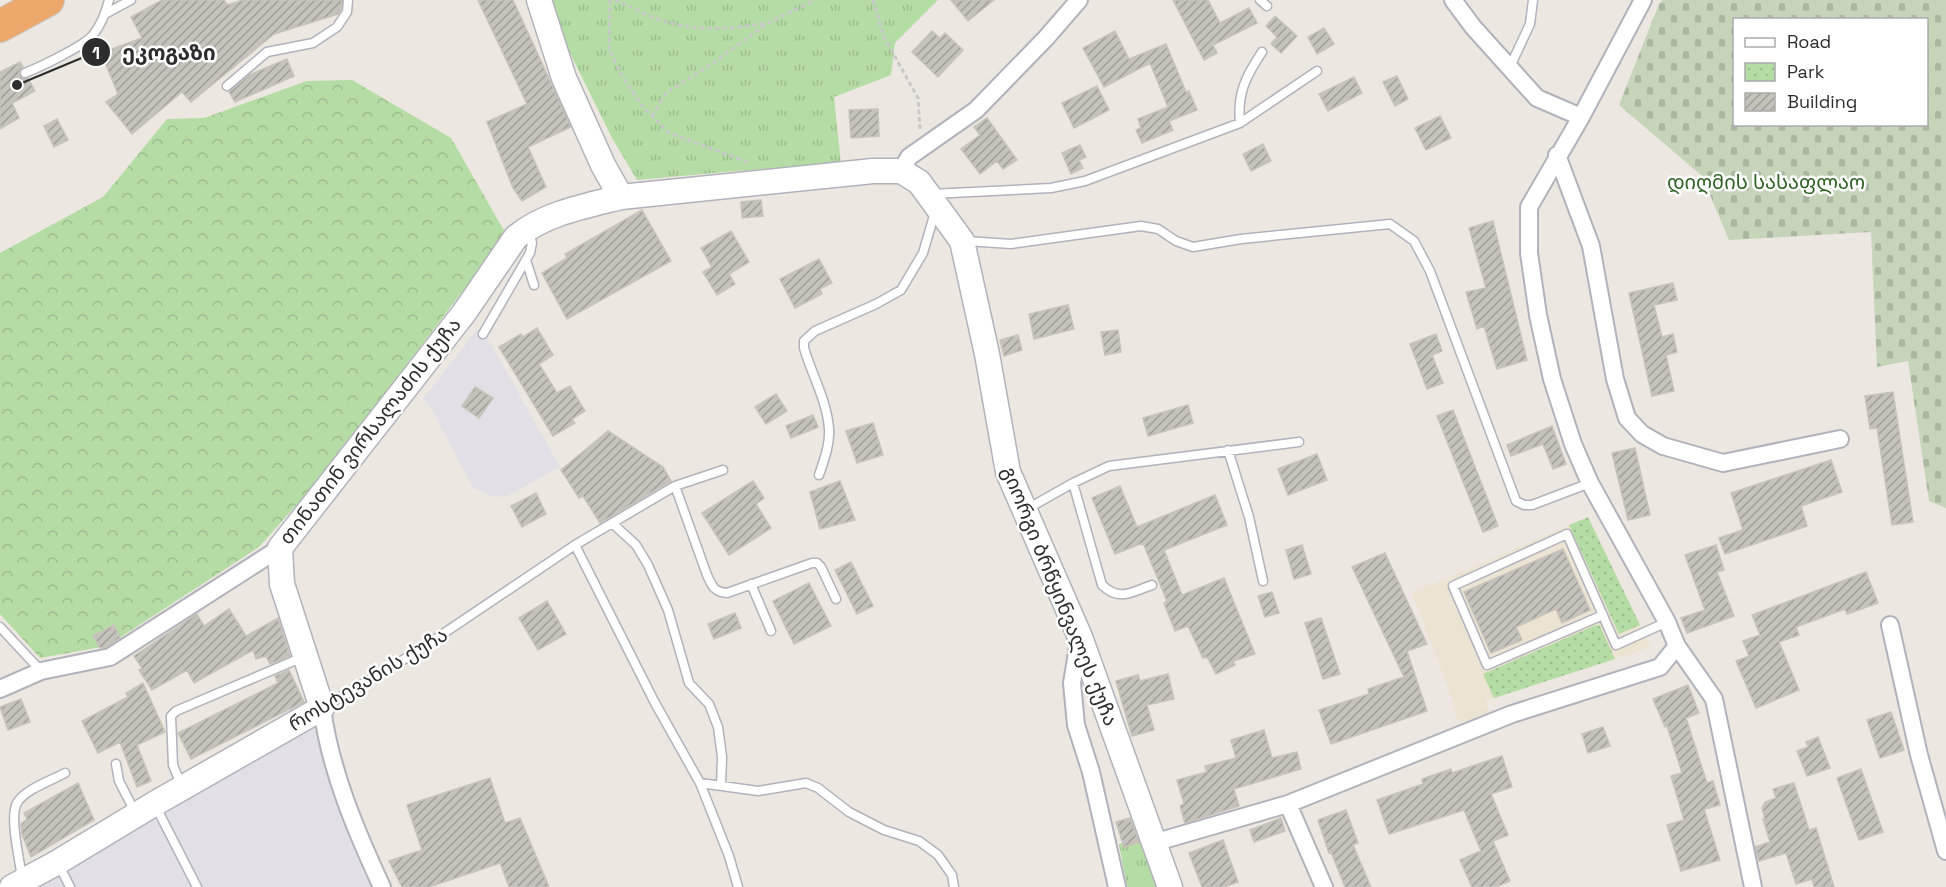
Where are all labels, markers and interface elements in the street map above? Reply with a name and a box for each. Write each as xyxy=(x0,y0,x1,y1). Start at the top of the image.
legend xyxy=(1733,18,1928,126)
text: Road xyxy=(1787,30,1831,53)
callout: ეკოგაზი xyxy=(81,33,228,72)
text: ეკოგაზი xyxy=(122,39,216,66)
text: 1 xyxy=(92,41,100,64)
text: Park xyxy=(1787,60,1825,83)
text: Building xyxy=(1787,90,1857,113)
park label: დიღმის სასაფლაო xyxy=(1667,169,1865,195)
street label: თინათინ ვირსალაძის ქუჩა xyxy=(273,312,467,550)
street label: გიორგი ბრწყინვალეს ქუჩა xyxy=(996,462,1124,730)
street label: როსტევანის ქუჩა xyxy=(284,621,452,737)

